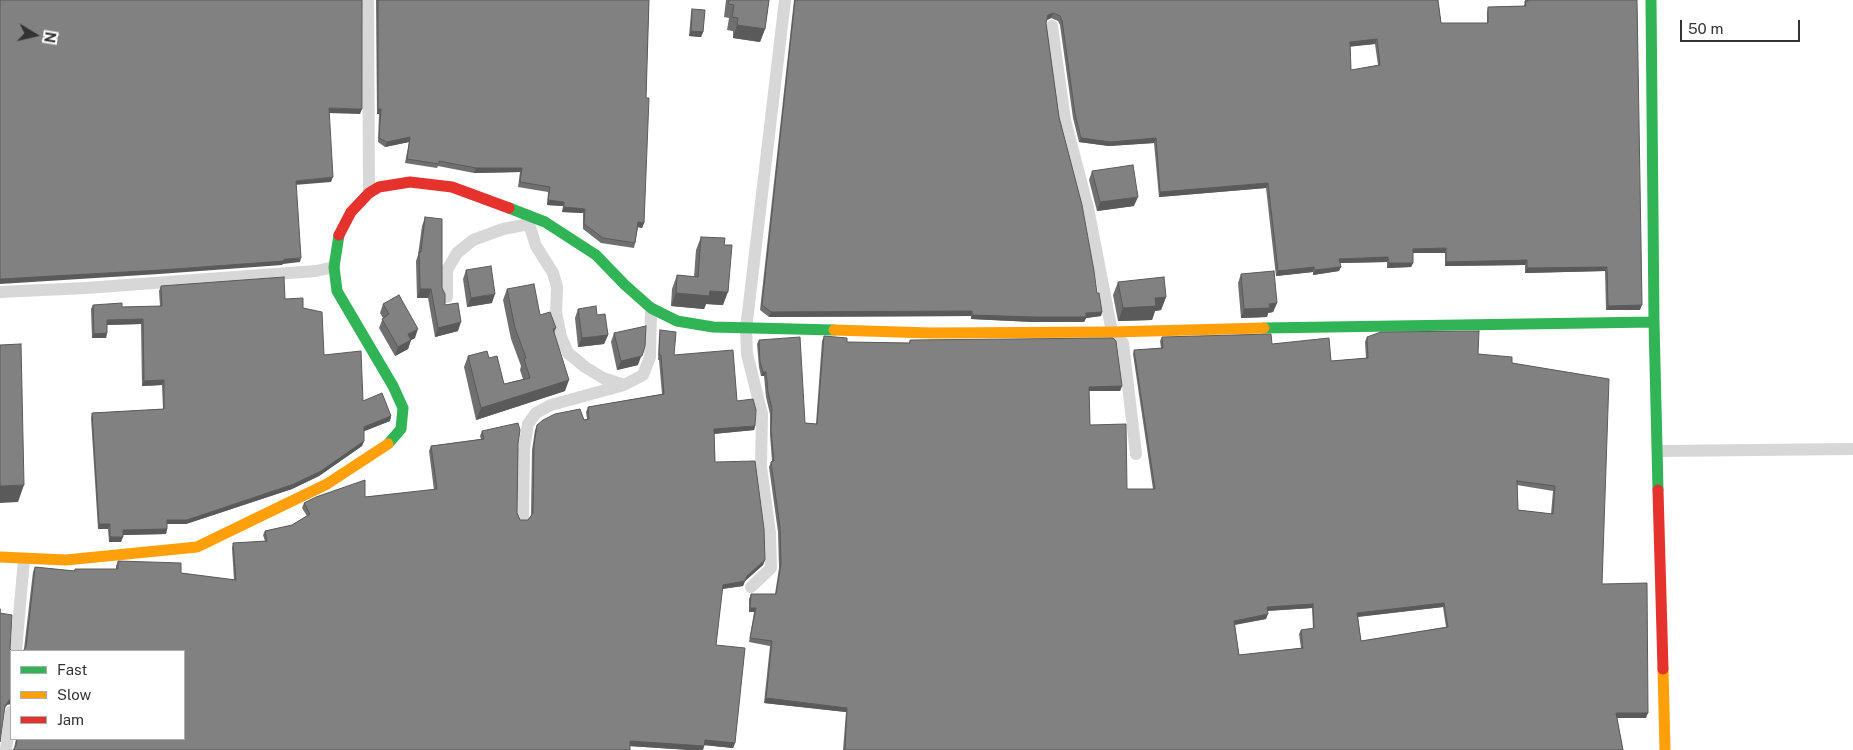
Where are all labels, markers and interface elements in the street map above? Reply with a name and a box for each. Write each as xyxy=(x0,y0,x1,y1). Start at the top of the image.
north arrow xyxy=(10,10,60,60)
scale bar xyxy=(1683,10,1803,42)
text: 50 m xyxy=(1688,20,1723,37)
text: N xyxy=(41,31,59,44)
legend xyxy=(10,650,185,740)
text: Fast xyxy=(57,661,87,678)
text: Slow xyxy=(57,686,91,703)
text: Jam xyxy=(57,711,84,728)

